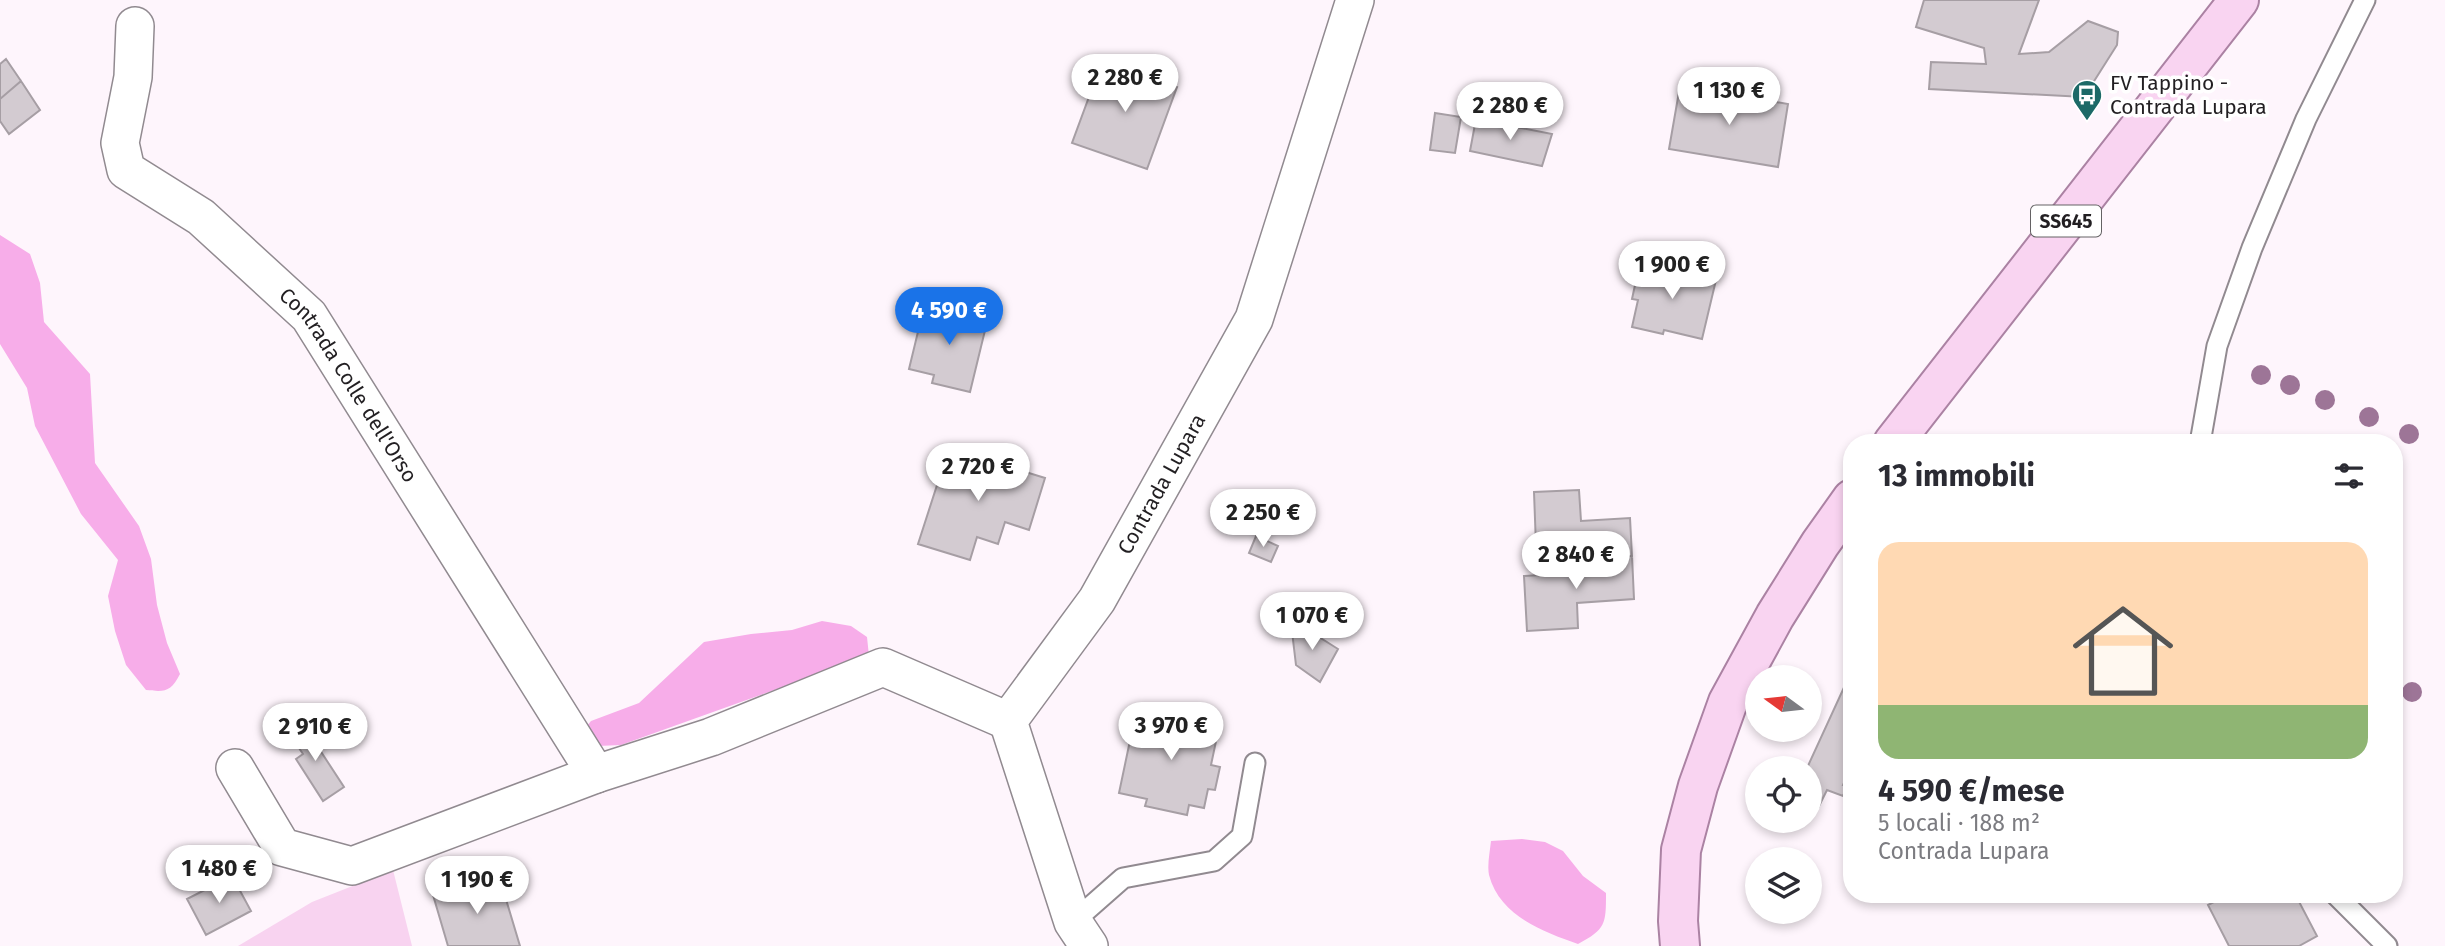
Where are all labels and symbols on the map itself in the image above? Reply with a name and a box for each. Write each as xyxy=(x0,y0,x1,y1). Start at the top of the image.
pin: 2 280 € xyxy=(1060,54,1190,114)
pin: 1 130 € xyxy=(1664,68,1794,127)
place label: FV Tappino - Contrada Lupara xyxy=(2110,70,2267,120)
bus stop icon: FV Tappino - Contrada Lupara xyxy=(2070,78,2104,122)
pin: 2 280 € xyxy=(1445,82,1575,142)
road number: SS645 xyxy=(2031,206,2101,236)
pin: 1 900 € xyxy=(1607,242,1737,301)
street label: Contrada Colle dell'Orso xyxy=(274,282,423,487)
pin: 4 590 € xyxy=(884,288,1014,347)
street label: Contrada Lupara xyxy=(1112,409,1211,559)
pin: 2 720 € xyxy=(913,444,1043,503)
pin: 2 250 € xyxy=(1198,490,1328,549)
pin: 2 840 € xyxy=(1511,532,1641,591)
pin: 1 070 € xyxy=(1247,592,1377,652)
north arrow xyxy=(1745,665,1822,742)
pin: 3 970 € xyxy=(1106,702,1236,762)
pin: 2 910 € xyxy=(250,704,380,763)
pin: 1 480 € xyxy=(154,846,284,905)
pin: 1 190 € xyxy=(412,856,542,916)

